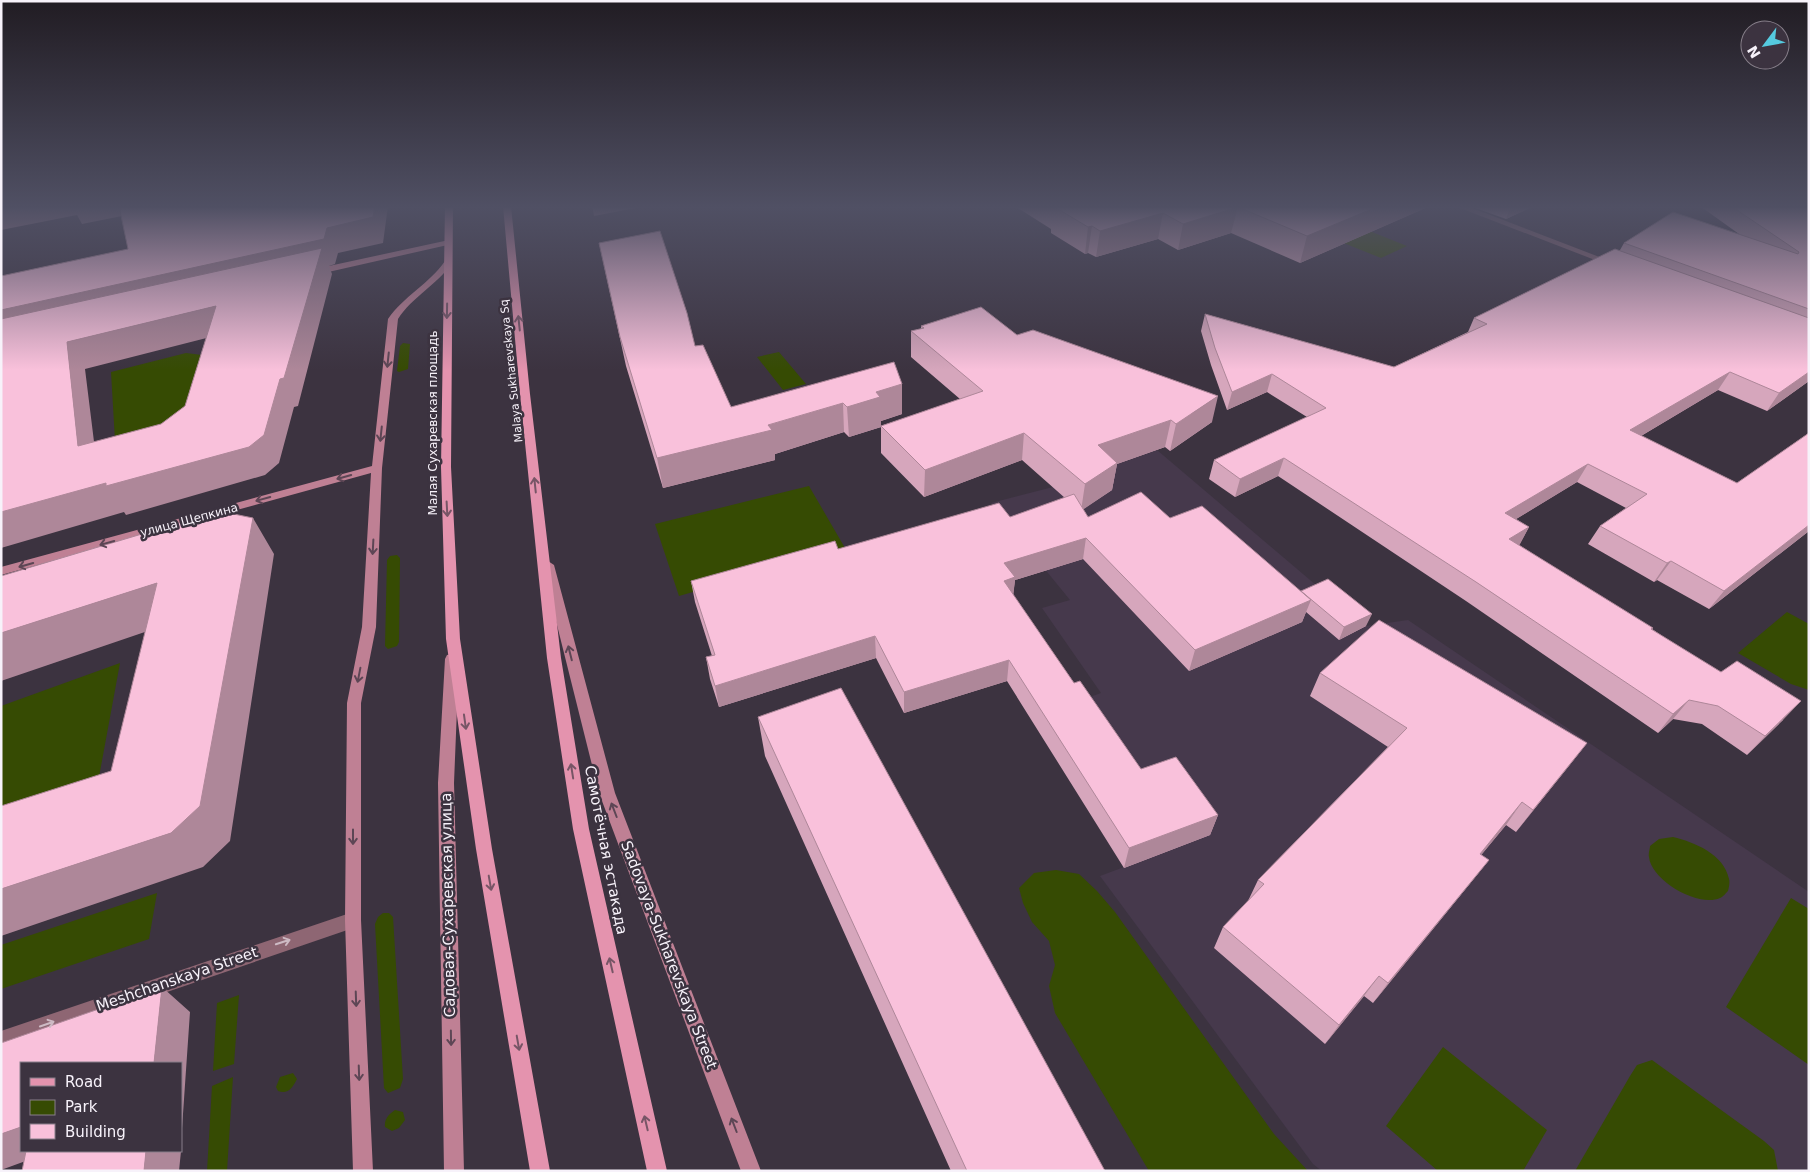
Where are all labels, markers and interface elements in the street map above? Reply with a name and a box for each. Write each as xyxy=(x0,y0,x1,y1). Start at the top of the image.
north arrow xyxy=(1740,20,1790,70)
text: N xyxy=(1744,43,1764,61)
street label: Malaya Sukharevskaya Sq xyxy=(498,299,525,443)
one-way arrow xyxy=(442,303,451,319)
one-way arrow xyxy=(514,315,523,331)
street label: Малая Сухаревская площадь xyxy=(426,331,440,515)
one-way arrow xyxy=(383,352,393,368)
one-way arrow xyxy=(376,425,386,441)
one-way arrow xyxy=(336,473,352,482)
one-way arrow xyxy=(530,477,540,493)
one-way arrow xyxy=(256,495,272,505)
street label: улица Щепкина xyxy=(139,500,239,540)
one-way arrow xyxy=(443,501,452,517)
one-way arrow xyxy=(99,538,115,548)
one-way arrow xyxy=(369,539,378,555)
one-way arrow xyxy=(18,560,34,570)
one-way arrow xyxy=(565,646,574,662)
one-way arrow xyxy=(354,666,363,682)
one-way arrow xyxy=(460,714,470,730)
one-way arrow xyxy=(566,763,576,779)
street label: Самотёчная эстакада xyxy=(581,764,631,936)
street label: Садовая-Сухаревская улица xyxy=(437,793,459,1017)
one-way arrow xyxy=(609,803,618,818)
one-way arrow xyxy=(348,828,358,844)
street label: Sadovaya-Sukharevskaya Street xyxy=(617,838,721,1072)
one-way arrow xyxy=(485,874,495,890)
one-way arrow xyxy=(275,937,291,946)
street label: Meshchanskaya Street xyxy=(94,943,260,1015)
one-way arrow xyxy=(606,957,615,973)
one-way arrow xyxy=(352,991,361,1007)
one-way arrow xyxy=(39,1019,54,1028)
one-way arrow xyxy=(446,1029,456,1045)
one-way arrow xyxy=(513,1034,523,1050)
legend xyxy=(20,1062,182,1152)
one-way arrow xyxy=(355,1065,364,1081)
text: Road xyxy=(65,1073,103,1091)
text: Park xyxy=(65,1098,98,1116)
one-way arrow xyxy=(641,1116,650,1132)
one-way arrow xyxy=(729,1118,738,1133)
text: Building xyxy=(65,1123,126,1141)

